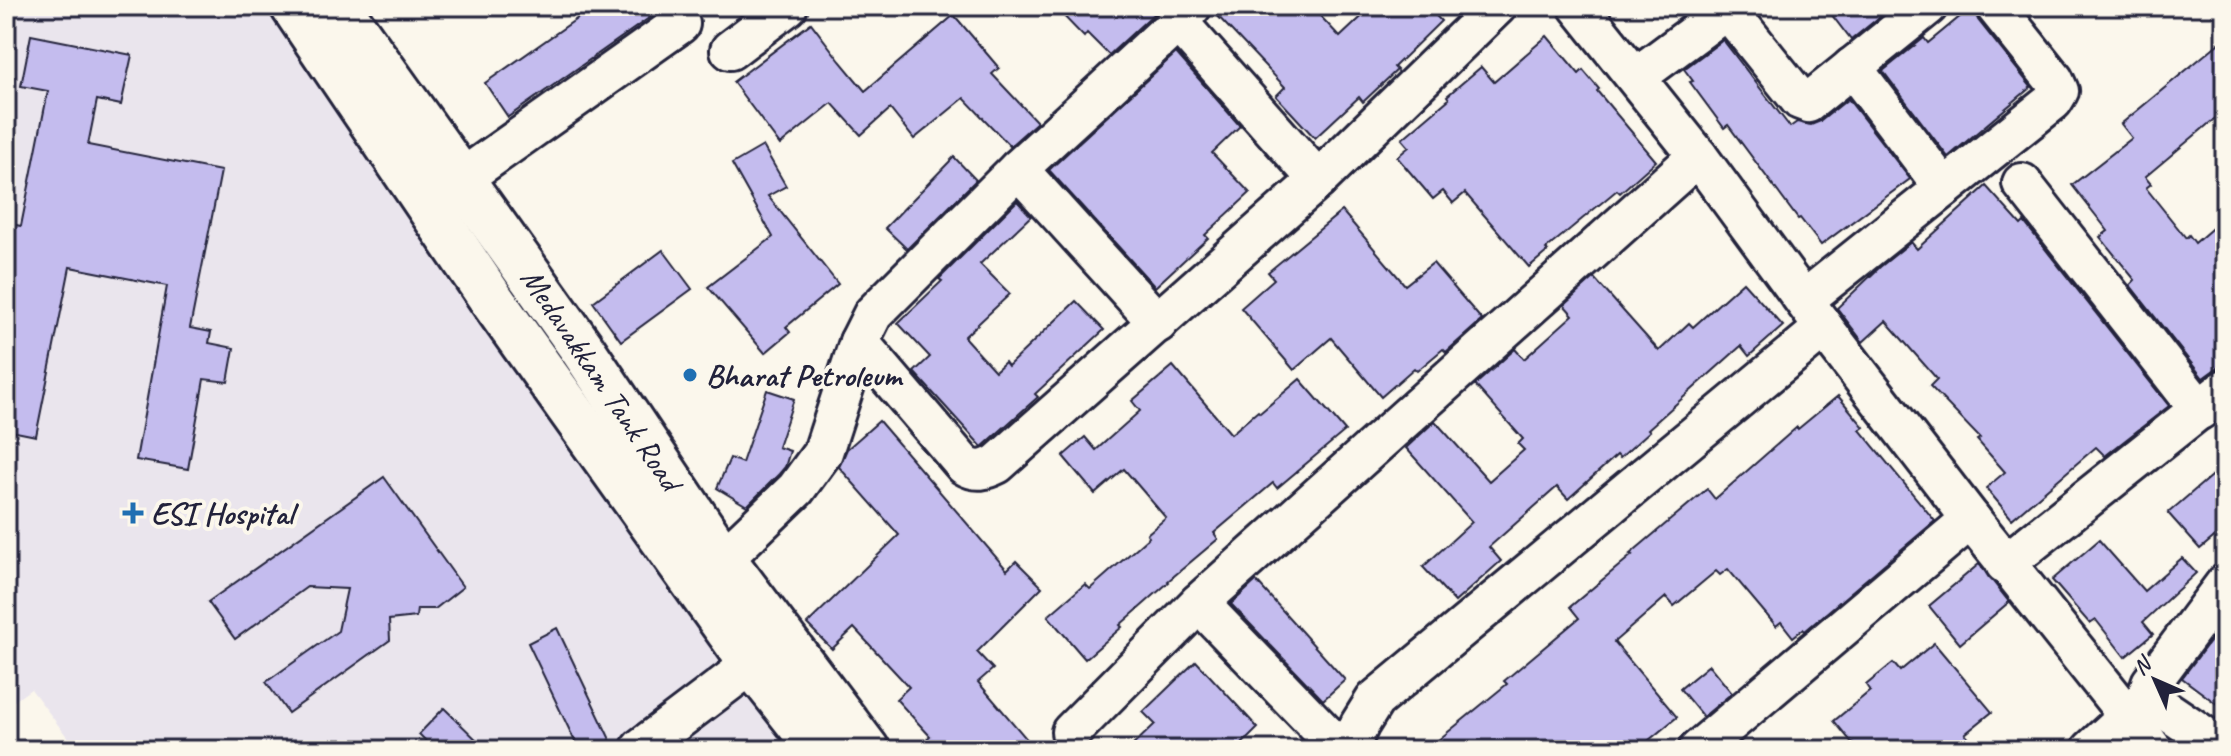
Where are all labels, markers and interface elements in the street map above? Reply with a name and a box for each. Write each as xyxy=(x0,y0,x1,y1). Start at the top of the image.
street label: Medavakkam Tank Road xyxy=(511,260,694,503)
place label: Bharat Petroleum xyxy=(706,355,904,396)
marker: Bharat Petroleum xyxy=(681,366,699,384)
place label: ESI Hospital xyxy=(151,493,300,534)
marker: ESI Hospital xyxy=(122,502,144,524)
north arrow xyxy=(2115,640,2195,720)
text: N xyxy=(2127,649,2159,681)

